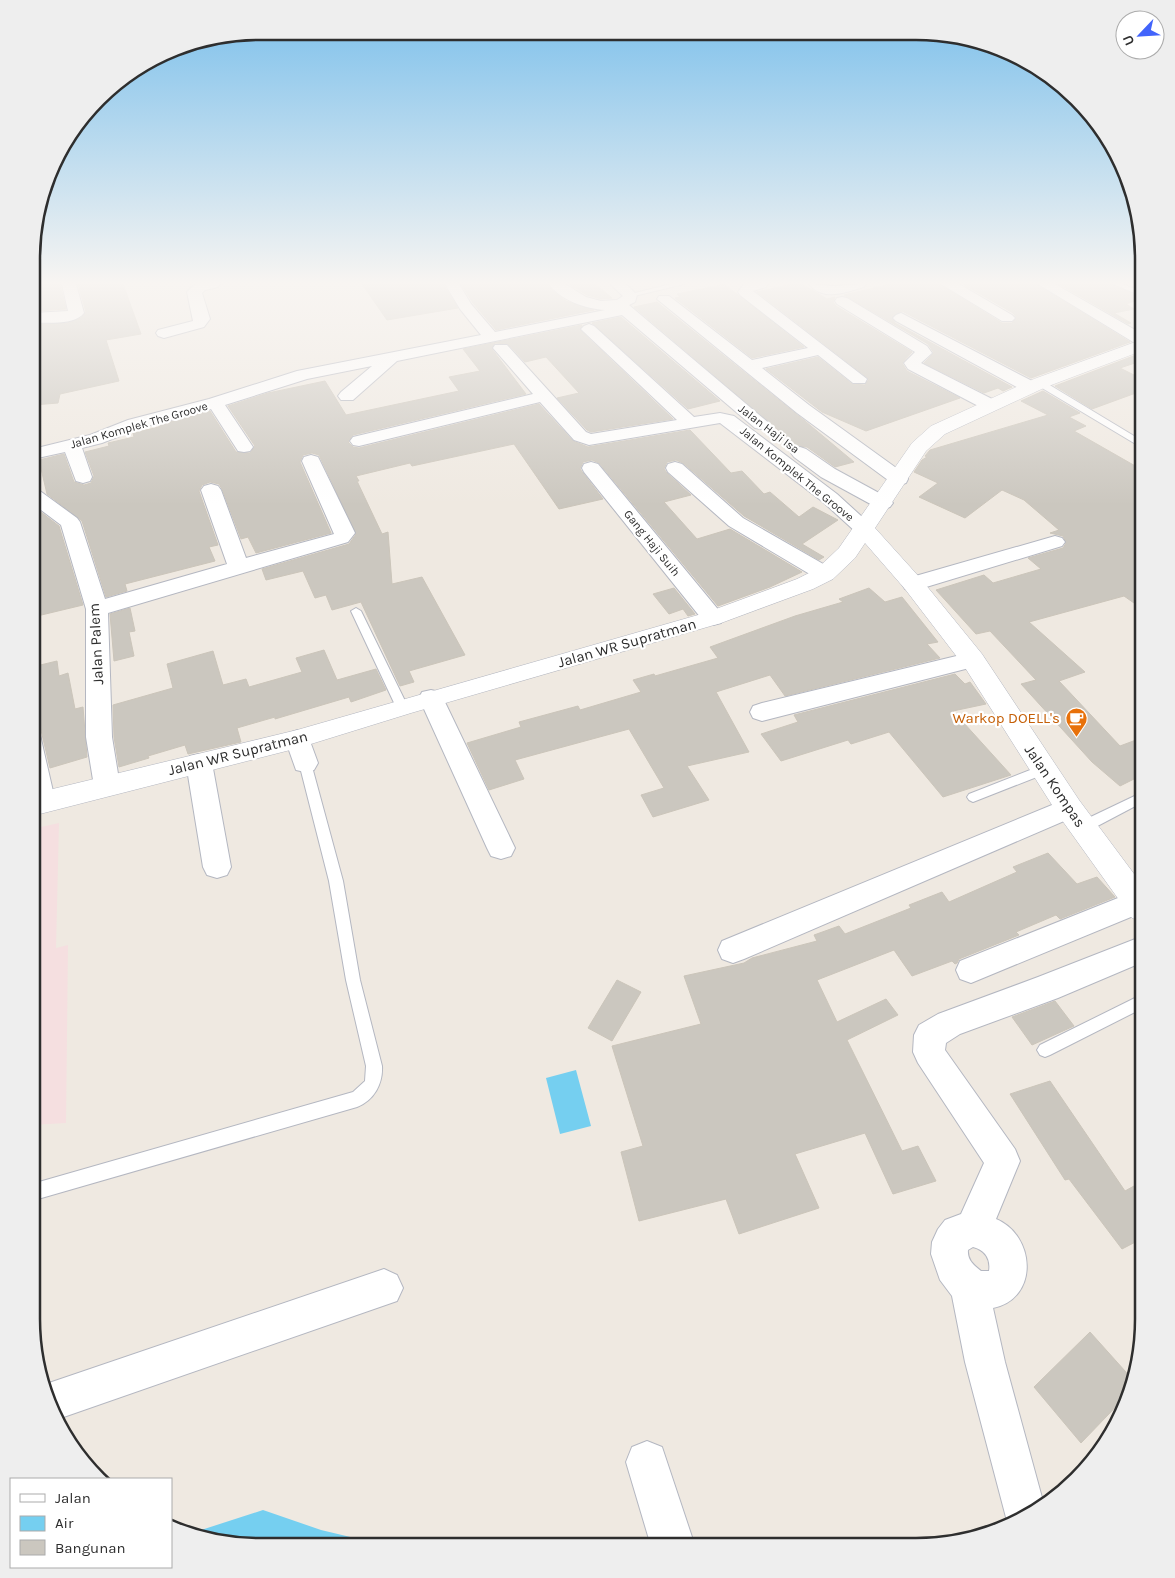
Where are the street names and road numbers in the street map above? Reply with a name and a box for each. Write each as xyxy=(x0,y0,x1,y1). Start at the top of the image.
street label: Jalan Komplek The Groove xyxy=(69,399,209,451)
street label: Jalan Haji Isa xyxy=(736,402,802,456)
street label: Jalan Komplek The Groove xyxy=(737,424,857,524)
street label: Gang Haji Suih xyxy=(621,507,683,579)
street label: Jalan Palem xyxy=(85,603,107,685)
street label: Jalan WR Supratman xyxy=(556,615,698,671)
street label: Jalan WR Supratman xyxy=(166,727,310,779)
street label: Jalan Kompas xyxy=(1021,741,1089,831)

